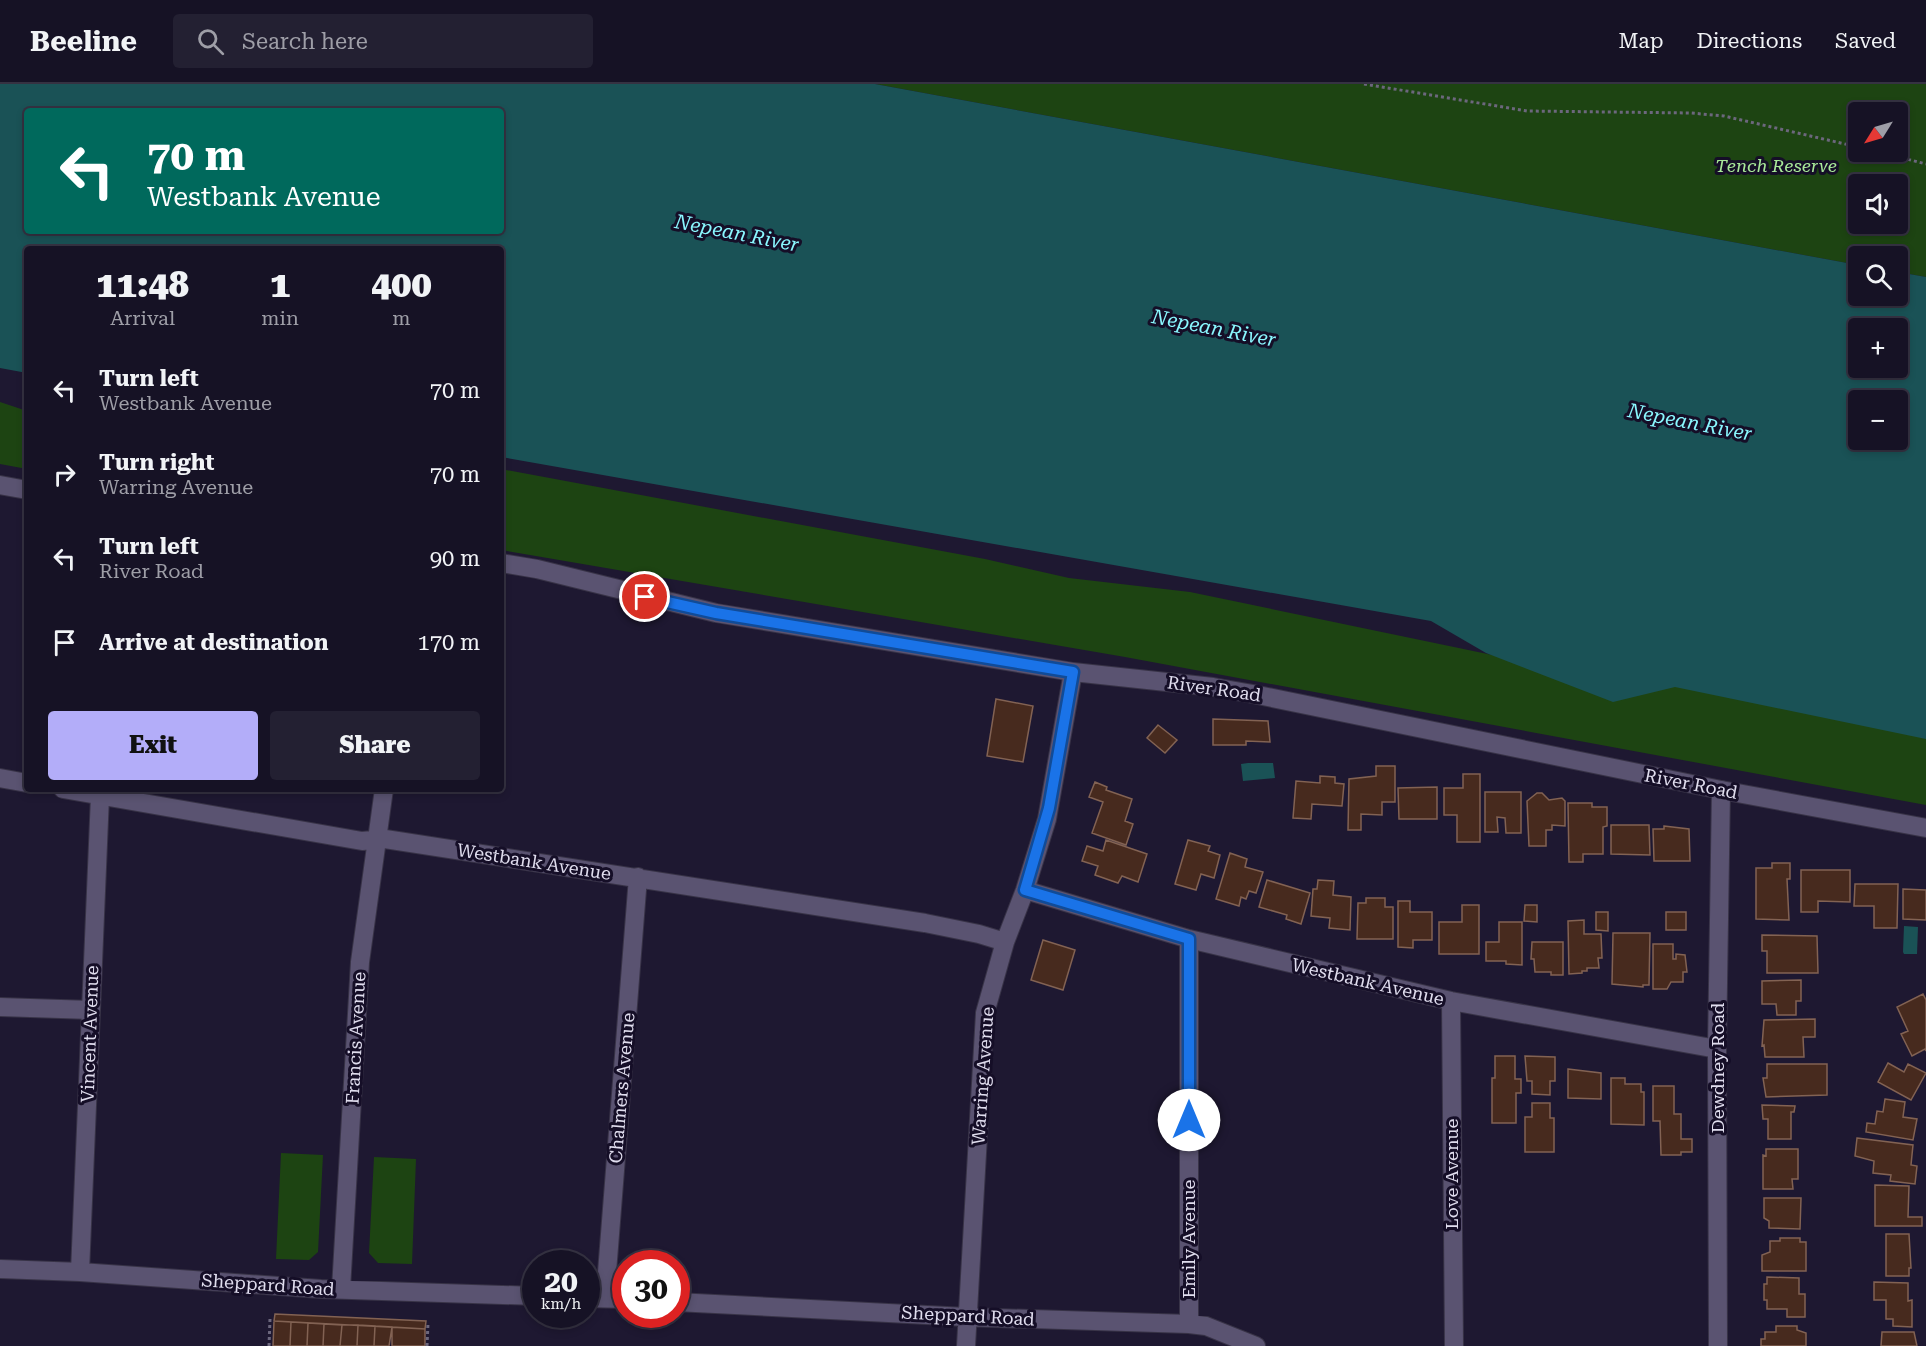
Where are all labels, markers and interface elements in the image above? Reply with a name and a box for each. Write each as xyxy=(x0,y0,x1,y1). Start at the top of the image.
search box xyxy=(173,14,593,68)
text: Beeline xyxy=(30,25,137,58)
icon: search xyxy=(194,25,227,58)
text: Search here xyxy=(242,29,368,54)
text: Map xyxy=(1619,29,1663,53)
text: Directions xyxy=(1696,29,1802,53)
text: Saved xyxy=(1835,29,1896,53)
north arrow xyxy=(1848,102,1908,162)
map controls xyxy=(1848,102,1908,450)
text: 70 m xyxy=(147,131,245,180)
icon: left xyxy=(48,132,126,210)
park label: Tench Reserve xyxy=(1715,155,1837,176)
button: sound xyxy=(1848,174,1908,234)
text: Westbank Avenue xyxy=(147,181,381,213)
water label: Nepean River xyxy=(672,209,802,257)
button: search xyxy=(1848,246,1908,306)
text: 11:48 xyxy=(96,264,189,306)
text: 1 xyxy=(270,264,290,306)
text: 400 xyxy=(371,264,432,306)
water label: Nepean River xyxy=(1149,304,1279,352)
text: Arrival xyxy=(110,306,175,330)
text: min xyxy=(261,306,299,330)
text: m xyxy=(392,306,411,330)
button: + xyxy=(1848,318,1908,378)
text: Turn left xyxy=(99,366,199,391)
icon: left xyxy=(48,374,81,407)
text: 70 m xyxy=(430,378,480,403)
button: − xyxy=(1848,390,1908,450)
text: Westbank Avenue xyxy=(99,391,272,415)
water label: Nepean River xyxy=(1625,398,1755,446)
text: Turn right xyxy=(99,450,214,475)
icon: right xyxy=(48,458,81,491)
text: 70 m xyxy=(430,462,480,487)
text: Warring Avenue xyxy=(99,475,253,499)
text: Turn left xyxy=(99,534,199,559)
icon: left xyxy=(48,542,81,575)
text: 90 m xyxy=(430,546,480,571)
text: River Road xyxy=(99,559,204,583)
pin xyxy=(619,571,670,622)
icon: arrive xyxy=(628,580,661,613)
icon: arrive xyxy=(48,626,81,659)
text: Arrive at destination xyxy=(99,630,328,655)
text: 170 m xyxy=(417,630,480,655)
street label: River Road xyxy=(1166,672,1263,706)
button: Exit xyxy=(48,711,258,780)
button: Share xyxy=(270,711,480,780)
street label: River Road xyxy=(1643,764,1740,803)
street label: Westbank Avenue xyxy=(456,839,613,884)
street label: Westbank Avenue xyxy=(1290,954,1446,1009)
street label: Vincent Avenue xyxy=(77,965,102,1103)
street label: Francis Avenue xyxy=(342,971,369,1105)
street label: Dewdney Road xyxy=(1707,1002,1728,1133)
street label: Warring Avenue xyxy=(967,1006,998,1146)
street label: Chalmers Avenue xyxy=(604,1012,639,1164)
position arrow xyxy=(1157,1088,1221,1152)
street label: Love Avenue xyxy=(1441,1118,1462,1229)
street label: Emily Avenue xyxy=(1178,1179,1199,1298)
speed limit sign: 30 xyxy=(612,1250,690,1328)
text: 20 xyxy=(544,1264,578,1299)
street label: Sheppard Road xyxy=(201,1269,336,1300)
text: km/h xyxy=(541,1295,581,1313)
street label: Sheppard Road xyxy=(901,1302,1036,1330)

